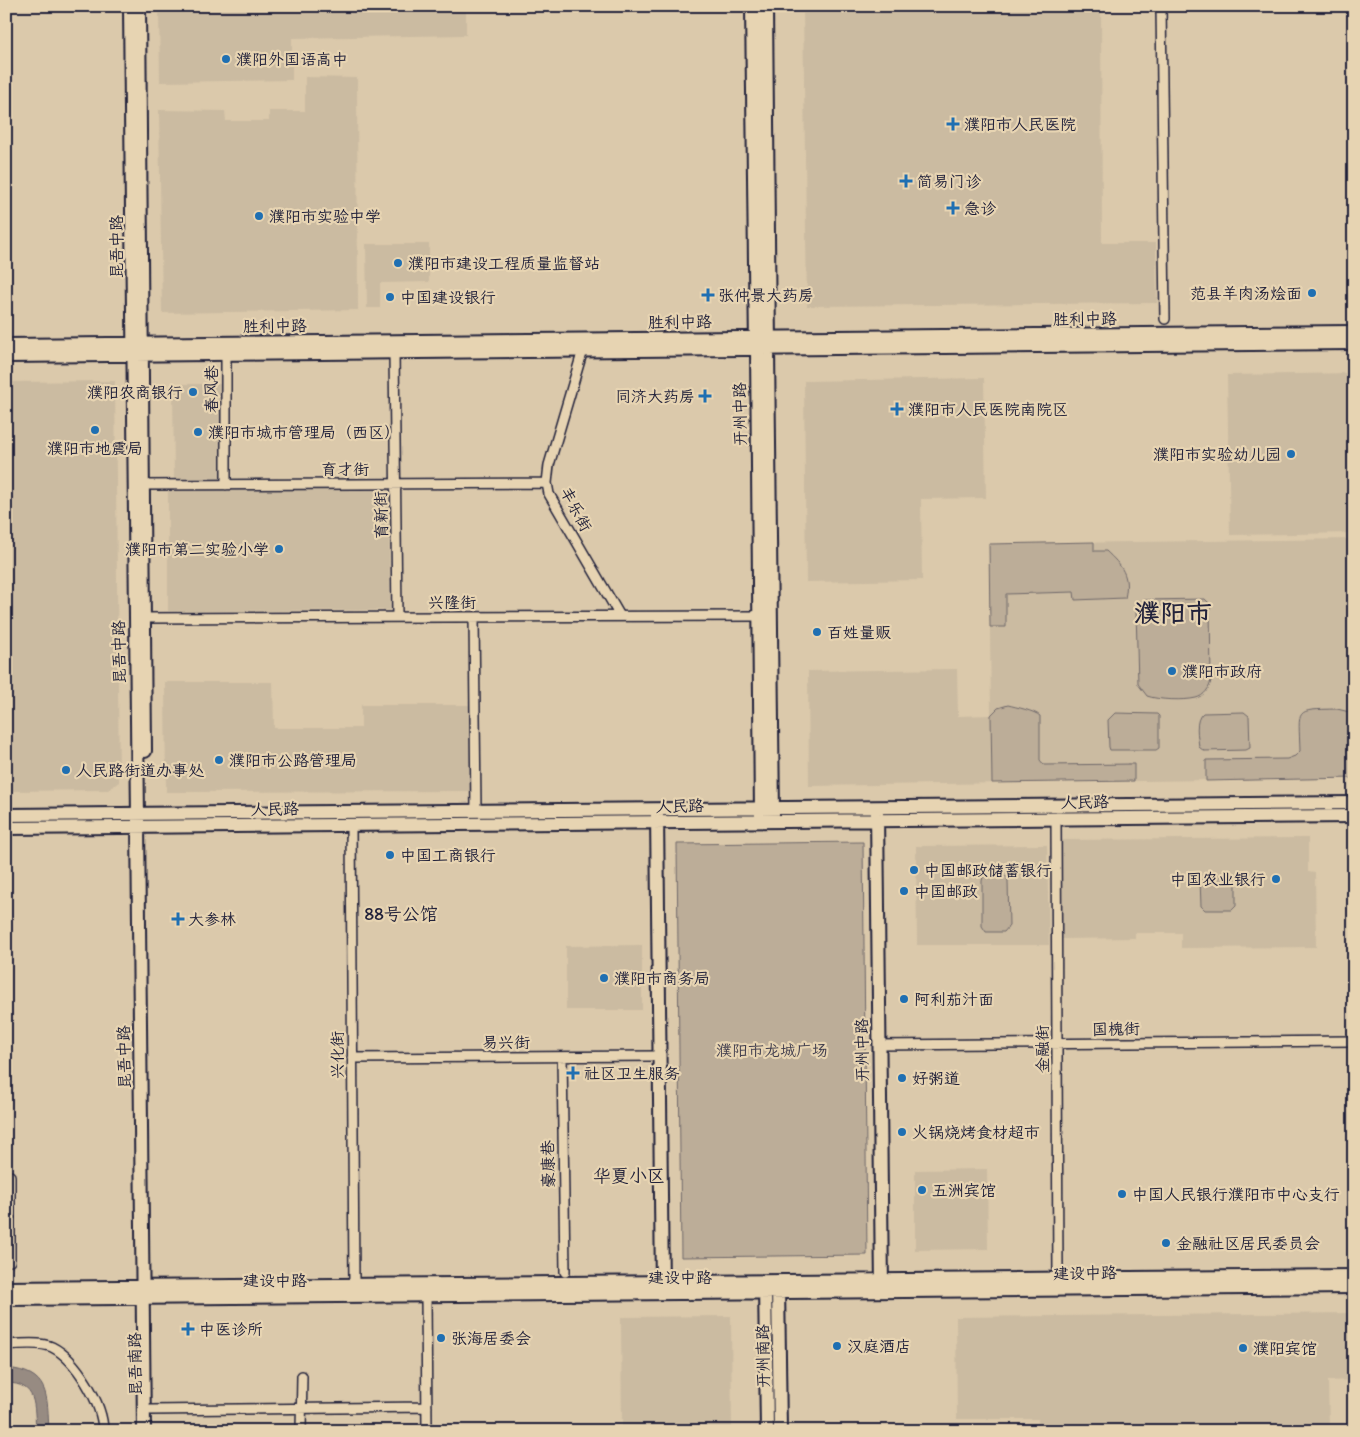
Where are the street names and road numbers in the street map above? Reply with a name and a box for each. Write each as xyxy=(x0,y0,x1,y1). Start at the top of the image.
street label: 昆吾中路 xyxy=(107,215,126,279)
street label: 胜利中路 xyxy=(1053,309,1117,329)
street label: 胜利中路 xyxy=(648,312,712,332)
street label: 胜利中路 xyxy=(243,316,307,336)
street label: 春风巷 xyxy=(202,365,221,413)
street label: 开州中路 xyxy=(730,382,750,446)
street label: 育才街 xyxy=(321,460,369,479)
street label: 丰乐街 xyxy=(556,483,596,535)
street label: 育新街 xyxy=(371,491,391,539)
street label: 兴隆街 xyxy=(428,593,476,612)
street label: 昆吾中路 xyxy=(109,620,129,684)
street label: 人民路 xyxy=(1061,792,1109,812)
street label: 人民路 xyxy=(656,796,704,816)
street label: 人民路 xyxy=(251,799,299,819)
street label: 开州中路 xyxy=(852,1018,872,1082)
street label: 国槐街 xyxy=(1092,1019,1140,1039)
street label: 昆吾中路 xyxy=(114,1025,134,1089)
street label: 金融街 xyxy=(1033,1025,1052,1073)
street label: 兴化街 xyxy=(328,1031,347,1079)
street label: 易兴街 xyxy=(482,1033,530,1052)
street label: 豪康巷 xyxy=(538,1140,558,1188)
street label: 建设中路 xyxy=(1053,1263,1117,1283)
street label: 建设中路 xyxy=(648,1268,712,1287)
street label: 建设中路 xyxy=(243,1271,307,1290)
street label: 开州南路 xyxy=(753,1324,773,1388)
street label: 昆吾南路 xyxy=(125,1332,145,1396)

